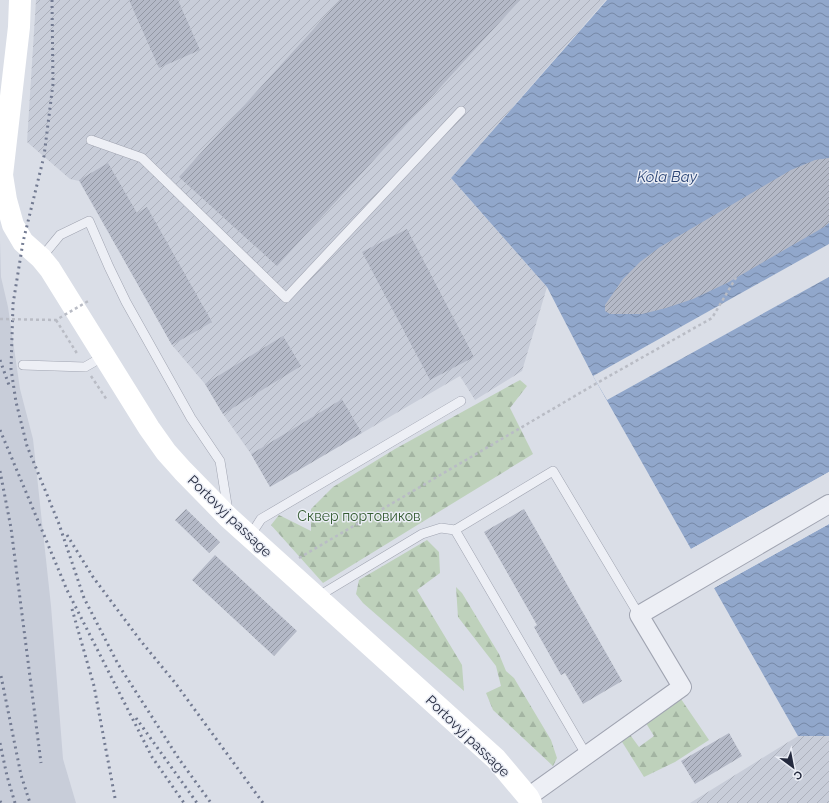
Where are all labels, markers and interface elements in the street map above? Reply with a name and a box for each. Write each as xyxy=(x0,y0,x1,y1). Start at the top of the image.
water label: Kola Bay xyxy=(637,168,698,186)
street label: Portovyj passage xyxy=(185,472,275,560)
park label: Сквер портовиков xyxy=(297,508,421,524)
street label: Portovyj passage xyxy=(423,692,513,780)
north arrow xyxy=(773,747,813,787)
text: С xyxy=(791,768,805,783)

